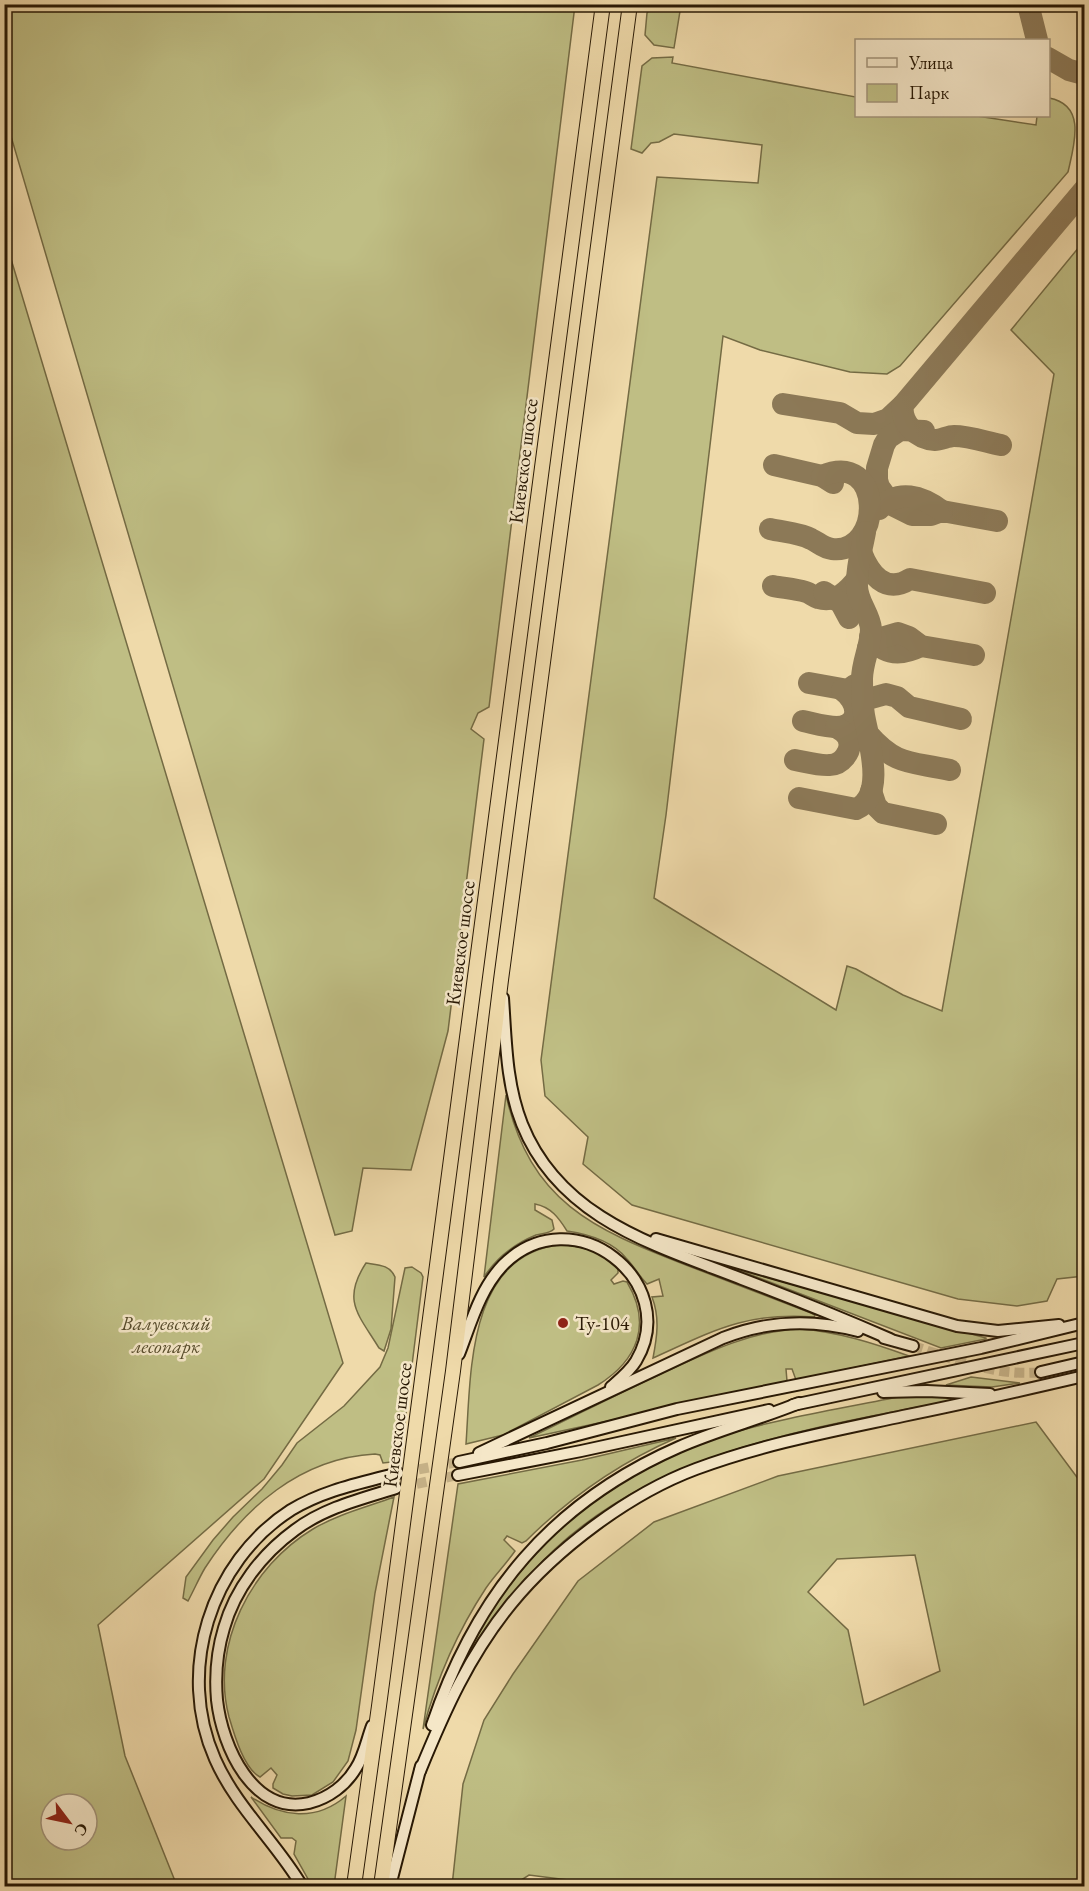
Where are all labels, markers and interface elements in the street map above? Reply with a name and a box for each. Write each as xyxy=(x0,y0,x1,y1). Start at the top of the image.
legend xyxy=(855,39,1050,117)
text: Улица xyxy=(908,51,954,74)
text: Парк xyxy=(909,81,949,104)
street label: Киевское шоссе xyxy=(502,397,544,525)
street label: Киевское шоссе xyxy=(439,879,481,1007)
park label: Валуевский лесопарк xyxy=(120,1310,211,1359)
place label: Ту-104 xyxy=(575,1310,630,1336)
marker: Ту-104 xyxy=(556,1316,570,1330)
street label: Киевское шоссе xyxy=(376,1361,418,1489)
north arrow xyxy=(39,1792,99,1852)
text: С xyxy=(69,1819,93,1840)

